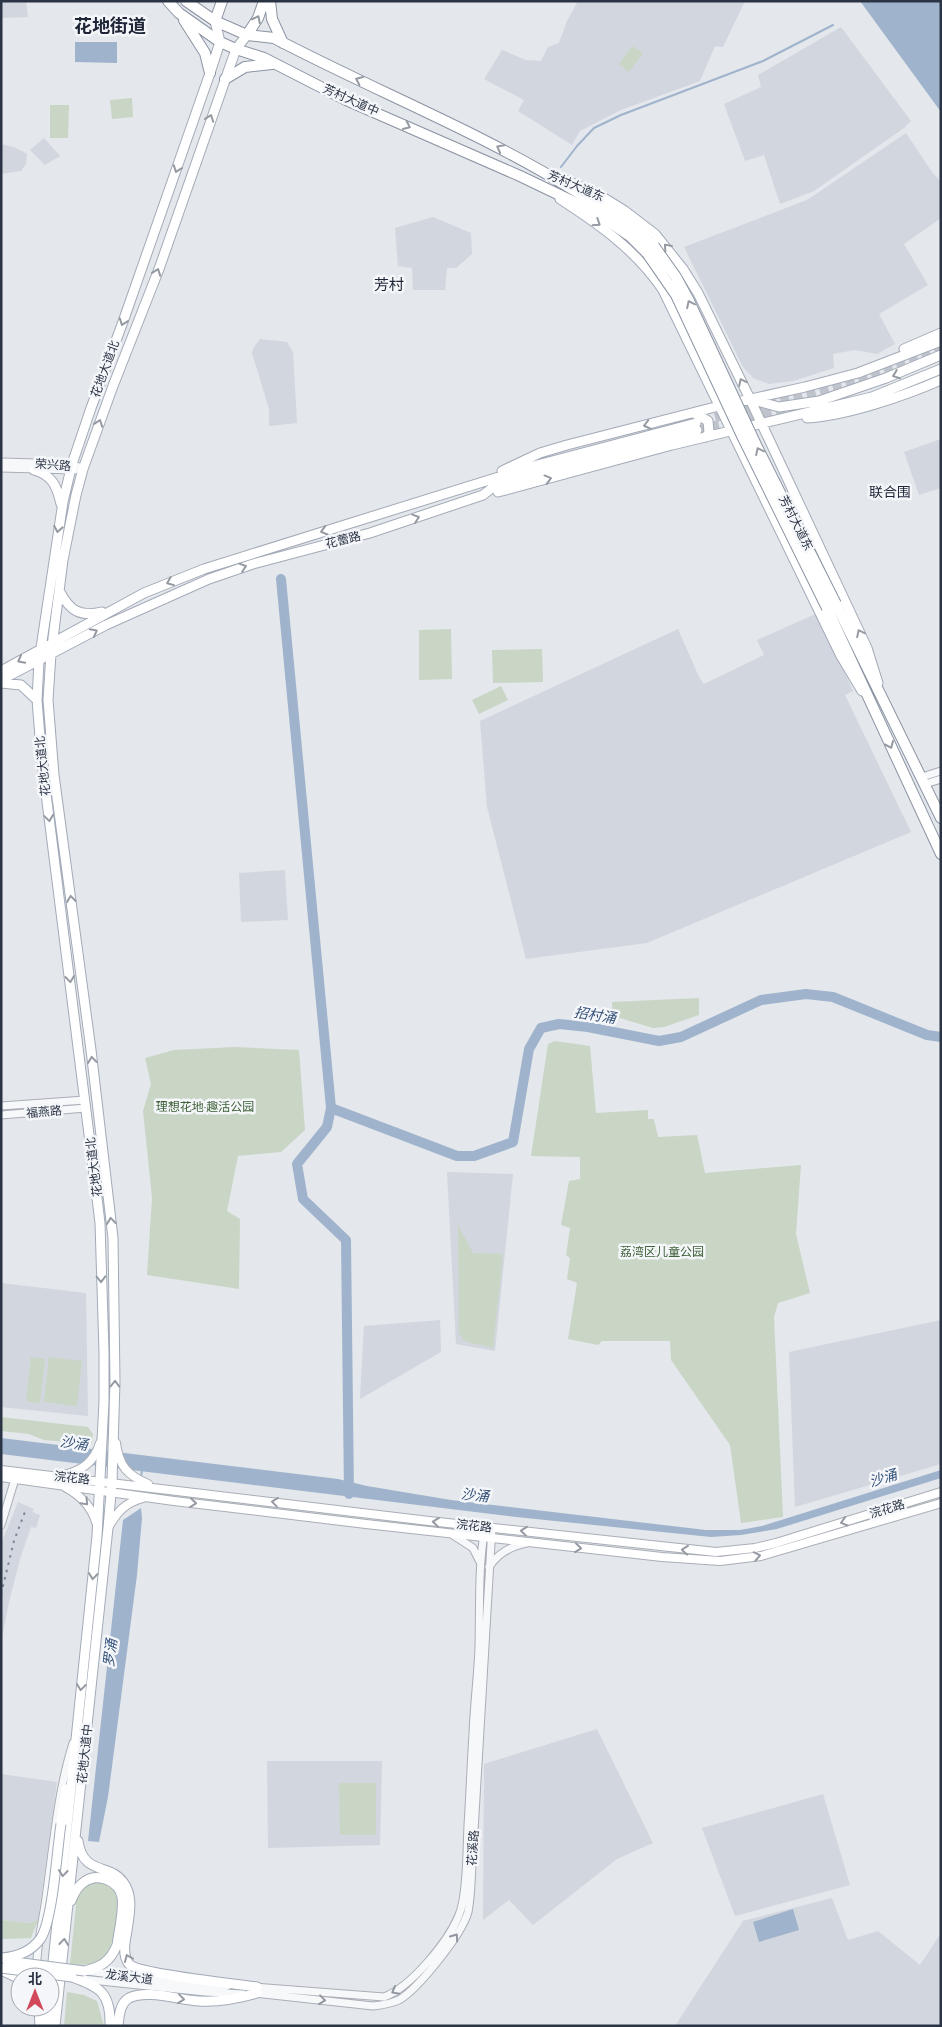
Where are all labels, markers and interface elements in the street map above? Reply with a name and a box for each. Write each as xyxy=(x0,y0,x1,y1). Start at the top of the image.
district label: 花地街道 xyxy=(74,14,146,36)
one-way arrow xyxy=(251,15,261,24)
one-way arrow xyxy=(355,75,364,86)
street label: 芳村大道中 xyxy=(321,80,382,118)
one-way arrow xyxy=(204,114,214,123)
one-way arrow xyxy=(402,119,411,130)
one-way arrow xyxy=(496,144,505,154)
one-way arrow xyxy=(173,164,183,173)
street label: 芳村大道东 xyxy=(546,167,607,203)
one-way arrow xyxy=(591,217,600,227)
one-way arrow xyxy=(663,244,672,253)
one-way arrow xyxy=(151,268,161,277)
district label: 芳村 xyxy=(374,275,404,293)
one-way arrow xyxy=(686,300,696,309)
one-way arrow xyxy=(119,317,129,326)
street label: 花地大道北 xyxy=(87,338,121,399)
one-way arrow xyxy=(892,368,901,379)
one-way arrow xyxy=(738,378,748,387)
one-way arrow xyxy=(642,419,651,430)
one-way arrow xyxy=(93,420,103,428)
one-way arrow xyxy=(755,447,765,456)
street label: 荣兴路 xyxy=(35,456,72,472)
one-way arrow xyxy=(543,474,552,485)
district label: 联合围 xyxy=(869,483,911,500)
street label: 芳村大道东 xyxy=(777,493,817,552)
one-way arrow xyxy=(411,514,420,524)
one-way arrow xyxy=(53,524,63,533)
one-way arrow xyxy=(321,526,329,536)
street label: 花蕾路 xyxy=(324,528,362,550)
one-way arrow xyxy=(238,563,247,573)
one-way arrow xyxy=(166,576,175,586)
one-way arrow xyxy=(89,628,98,638)
one-way arrow xyxy=(856,629,866,638)
one-way arrow xyxy=(17,654,26,664)
street label: 花地大道北 xyxy=(32,736,52,797)
one-way arrow xyxy=(884,740,895,749)
one-way arrow xyxy=(44,813,54,822)
one-way arrow xyxy=(66,895,77,903)
one-way arrow xyxy=(64,975,75,983)
water label: 招村涌 xyxy=(573,1003,619,1026)
one-way arrow xyxy=(88,1056,98,1064)
park label: 理想花地·趣活公园 xyxy=(156,1099,254,1113)
street label: 福燕路 xyxy=(25,1102,62,1120)
street label: 花地大道北 xyxy=(82,1136,104,1198)
one-way arrow xyxy=(106,1217,117,1225)
park label: 荔湾区儿童公园 xyxy=(620,1244,704,1258)
one-way arrow xyxy=(96,1276,106,1284)
one-way arrow xyxy=(110,1380,120,1388)
water label: 沙涌 xyxy=(59,1432,91,1453)
water label: 沙涌 xyxy=(867,1465,901,1490)
street label: 浣花路 xyxy=(53,1468,91,1486)
water label: 沙涌 xyxy=(460,1485,492,1505)
one-way arrow xyxy=(79,1496,88,1505)
street label: 浣花路 xyxy=(867,1496,906,1520)
one-way arrow xyxy=(189,1497,197,1508)
one-way arrow xyxy=(271,1497,279,1508)
street label: 浣花路 xyxy=(455,1516,493,1534)
one-way arrow xyxy=(840,1516,848,1526)
one-way arrow xyxy=(432,1517,440,1528)
one-way arrow xyxy=(520,1526,528,1537)
one-way arrow xyxy=(574,1542,582,1553)
one-way arrow xyxy=(681,1545,689,1556)
one-way arrow xyxy=(753,1551,761,1562)
one-way arrow xyxy=(88,1572,99,1580)
water label: 罗涌 xyxy=(99,1636,120,1668)
one-way arrow xyxy=(76,1684,87,1692)
street label: 花地大道中 xyxy=(74,1723,94,1784)
street label: 花溪路 xyxy=(464,1829,480,1866)
one-way arrow xyxy=(58,1869,69,1877)
one-way arrow xyxy=(449,1933,458,1942)
one-way arrow xyxy=(58,1938,69,1946)
one-way arrow xyxy=(124,1954,134,1963)
street label: 龙溪大道 xyxy=(104,1966,154,1986)
north arrow xyxy=(10,1967,60,2017)
text: 北 xyxy=(28,1970,42,1987)
one-way arrow xyxy=(391,1985,400,1995)
one-way arrow xyxy=(178,1993,186,2004)
one-way arrow xyxy=(319,1994,327,2005)

